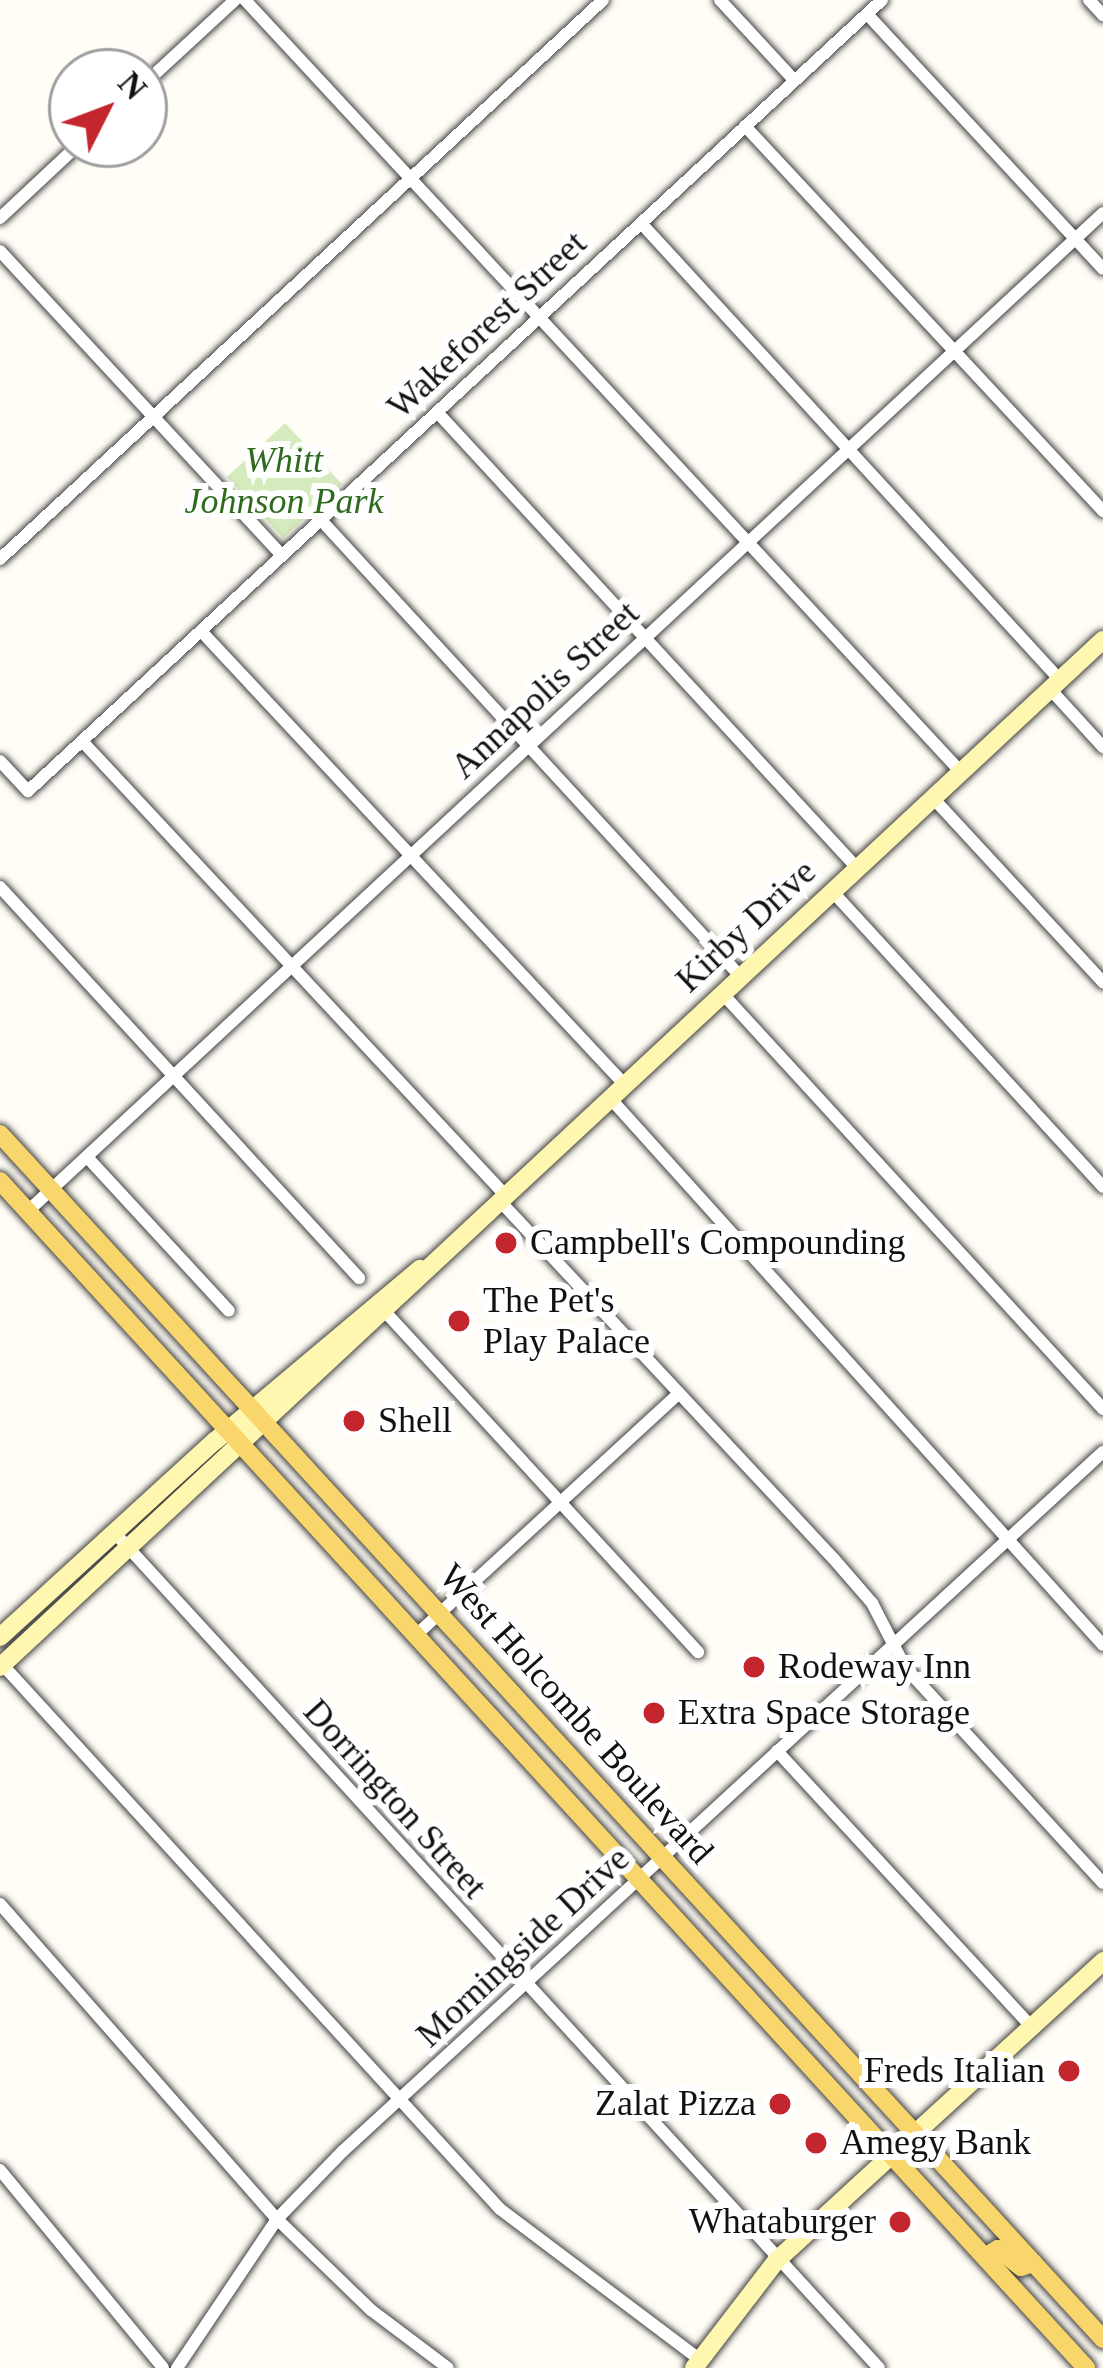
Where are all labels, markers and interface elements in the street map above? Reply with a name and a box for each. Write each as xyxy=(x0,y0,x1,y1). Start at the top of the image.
north arrow xyxy=(48,48,168,168)
text: N xyxy=(111,65,154,107)
street label: Wakeforest Street xyxy=(379,222,595,428)
park label: Whitt Johnson Park xyxy=(185,438,383,523)
street label: Annapolis Street xyxy=(442,592,648,788)
street label: Kirby Drive xyxy=(667,851,825,1001)
place label: Campbell's Compounding xyxy=(530,1221,905,1265)
marker: Campbell's Compounding xyxy=(493,1230,519,1256)
place label: The Pet's Play Palace xyxy=(483,1278,650,1363)
marker: The Pet's Play Palace xyxy=(446,1308,472,1334)
place label: Shell xyxy=(378,1399,452,1443)
marker: Shell xyxy=(341,1408,367,1434)
street label: West Holcombe Boulevard xyxy=(430,1555,722,1873)
place label: Rodeway Inn xyxy=(778,1645,971,1689)
marker: Rodeway Inn xyxy=(741,1654,767,1680)
street label: Dorrington Street xyxy=(294,1691,496,1907)
place label: Extra Space Storage xyxy=(678,1691,970,1735)
marker: Extra Space Storage xyxy=(641,1700,667,1726)
street label: Morningside Drive xyxy=(408,1837,638,2057)
place label: Freds Italian xyxy=(864,2049,1045,2093)
marker: Freds Italian xyxy=(1056,2058,1082,2084)
place label: Zalat Pizza xyxy=(595,2082,756,2126)
marker: Zalat Pizza xyxy=(767,2091,793,2117)
place label: Amegy Bank xyxy=(840,2121,1031,2165)
marker: Amegy Bank xyxy=(803,2130,829,2156)
place label: Whataburger xyxy=(689,2200,876,2244)
marker: Whataburger xyxy=(887,2209,913,2235)

